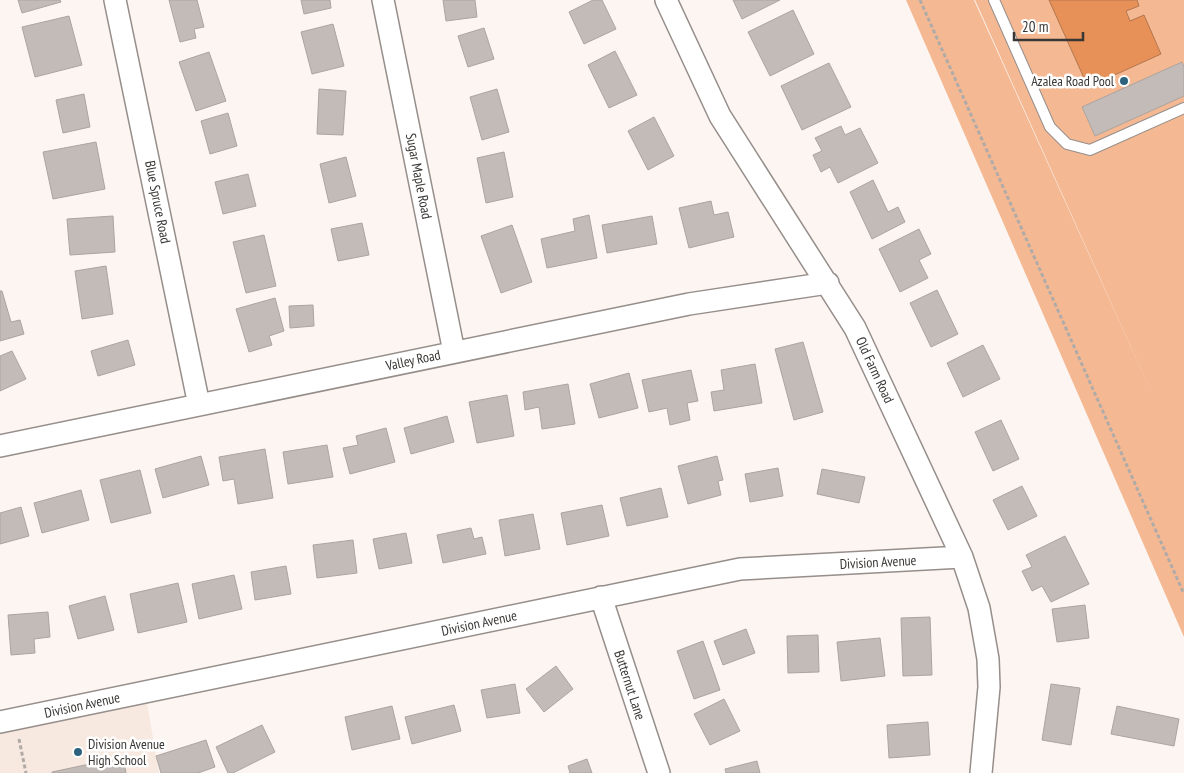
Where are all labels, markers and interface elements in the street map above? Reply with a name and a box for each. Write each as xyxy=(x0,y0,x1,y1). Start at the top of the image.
scale bar xyxy=(1014,10,1083,42)
text: 20 m xyxy=(1022,17,1048,36)
place label: Azalea Road Pool xyxy=(1031,72,1115,90)
marker: Azalea Road Pool xyxy=(1118,75,1130,87)
street label: Sugar Maple Road xyxy=(402,132,436,220)
street label: Blue Spruce Road xyxy=(141,159,175,245)
street label: Old Farm Road xyxy=(852,334,898,406)
street label: Valley Road xyxy=(383,345,442,375)
street label: Division Avenue xyxy=(839,551,917,573)
street label: Division Avenue xyxy=(440,606,519,640)
street label: Butternut Lane xyxy=(610,648,650,722)
street label: Division Avenue xyxy=(43,688,122,722)
place label: Division Avenue High School xyxy=(88,735,165,769)
marker: Division Avenue High School xyxy=(72,746,84,758)

